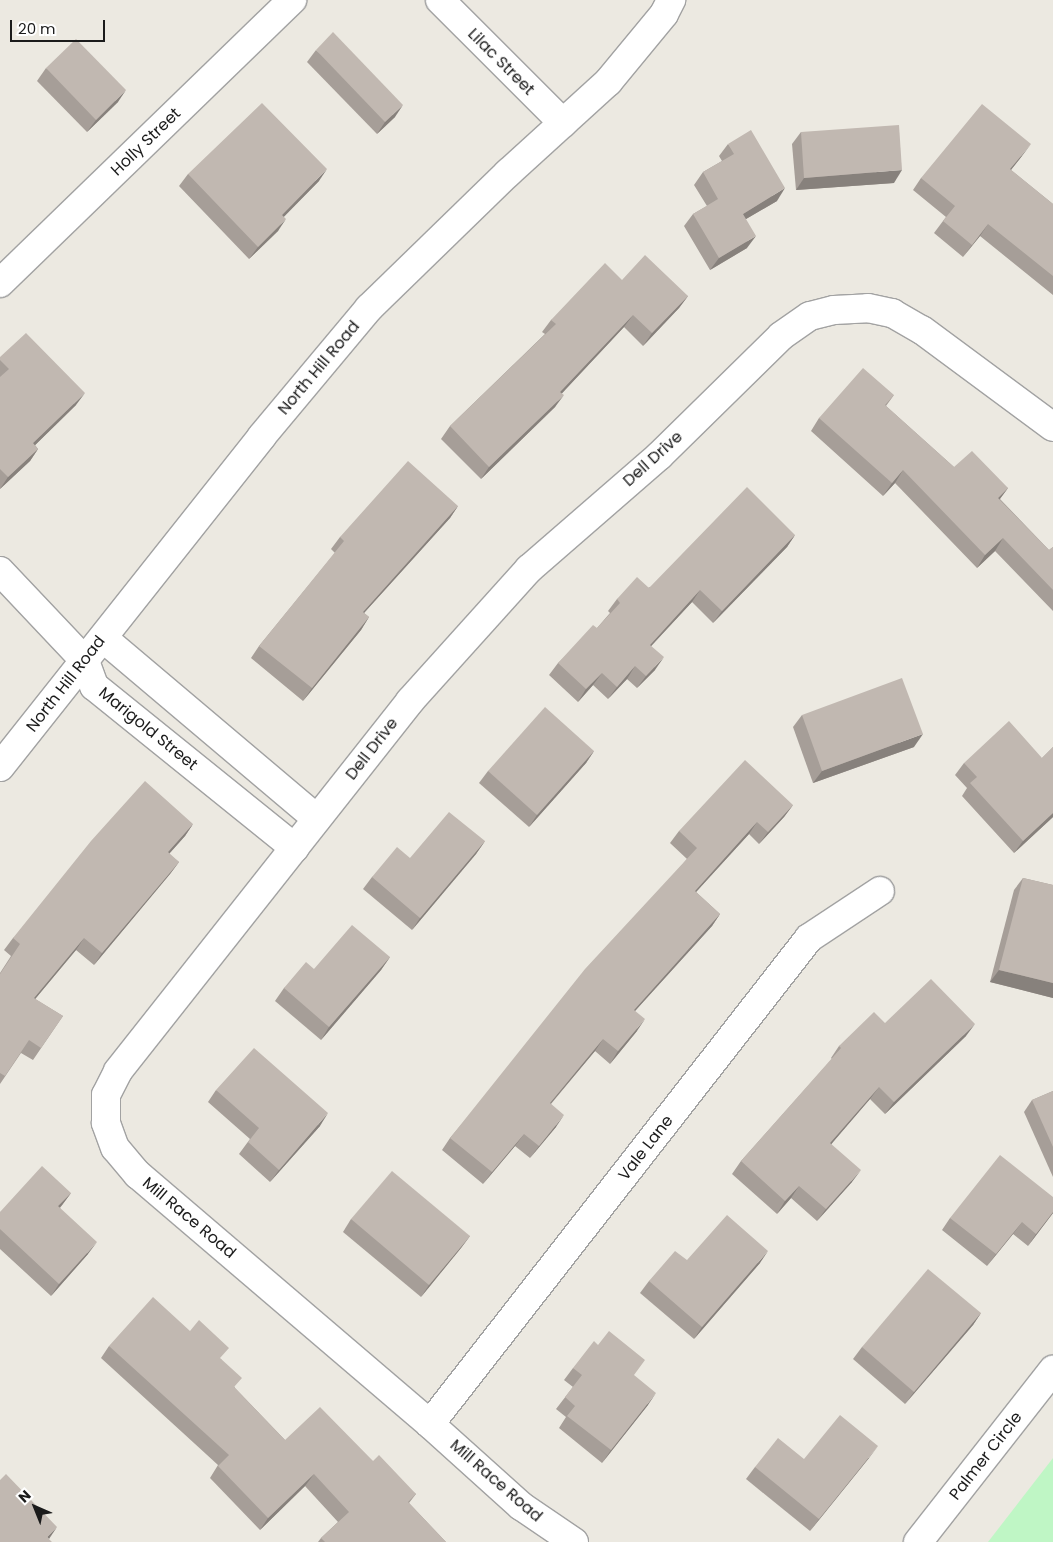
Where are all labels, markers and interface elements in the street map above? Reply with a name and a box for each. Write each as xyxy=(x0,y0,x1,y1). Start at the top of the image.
scale bar xyxy=(12,10,108,42)
text: 20 m xyxy=(18,18,56,39)
street label: Lilac Street xyxy=(464,25,538,99)
street label: Holly Street xyxy=(107,104,185,180)
street label: North Hill Road xyxy=(274,317,364,419)
street label: Dell Drive xyxy=(619,427,687,491)
street label: North Hill Road xyxy=(23,632,109,736)
street label: Marigold Street xyxy=(95,683,201,775)
street label: Dell Drive xyxy=(342,714,402,784)
street label: Vale Lane xyxy=(615,1111,677,1185)
street label: Mill Race Road xyxy=(138,1173,240,1263)
street label: Palmer Circle xyxy=(946,1408,1026,1504)
street label: Mill Race Road xyxy=(446,1436,546,1526)
north arrow xyxy=(10,1482,60,1532)
text: N xyxy=(14,1485,35,1507)

